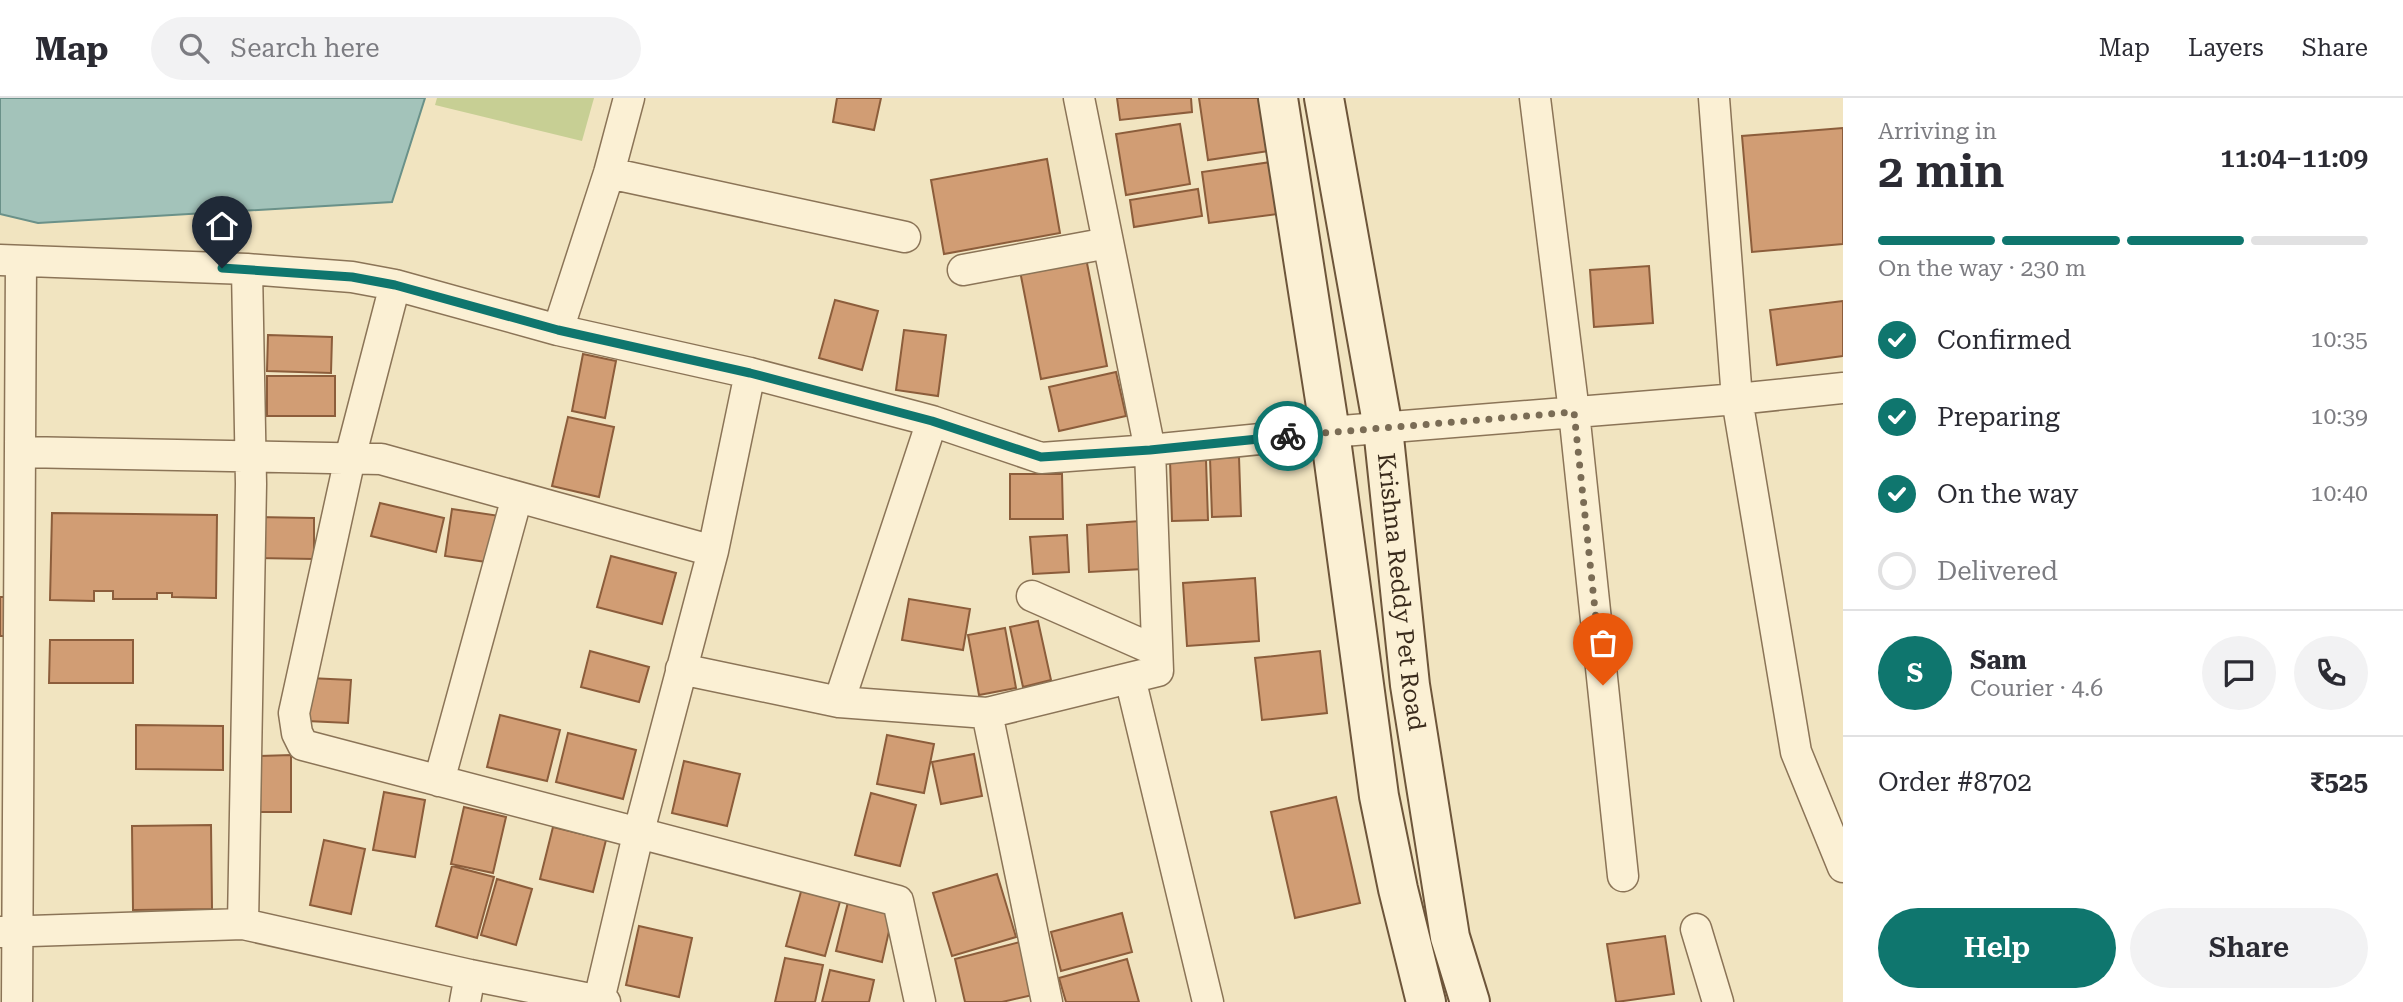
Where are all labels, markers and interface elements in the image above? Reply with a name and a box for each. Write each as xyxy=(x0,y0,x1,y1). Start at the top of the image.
search box xyxy=(151,17,641,80)
text: Map xyxy=(35,29,109,68)
icon: search xyxy=(175,29,213,67)
text: Search here xyxy=(231,33,380,63)
text: Map xyxy=(2099,34,2150,62)
text: Layers xyxy=(2188,34,2264,62)
text: Share xyxy=(2302,34,2368,62)
text: Arriving in xyxy=(1878,118,1997,145)
text: 11:04–11:09 xyxy=(2220,143,2368,173)
text: 2 min xyxy=(1878,144,2005,198)
pin xyxy=(192,196,252,268)
icon: home xyxy=(203,207,241,245)
text: On the way · 230 m xyxy=(1878,255,2086,282)
icon: check xyxy=(1878,321,1916,359)
text: Confirmed xyxy=(1937,325,2072,355)
text: 10:35 xyxy=(2311,326,2368,353)
icon: check xyxy=(1878,398,1916,436)
courier xyxy=(1253,401,1323,471)
text: Preparing xyxy=(1937,402,2060,432)
text: 10:39 xyxy=(2311,403,2368,430)
icon: bike xyxy=(1269,417,1307,455)
street label: Krishna Reddy Pet Road xyxy=(1372,451,1431,733)
icon: check xyxy=(1878,475,1916,513)
text: On the way xyxy=(1937,479,2078,509)
text: 10:40 xyxy=(2311,480,2368,507)
text: Delivered xyxy=(1937,556,2058,586)
pin xyxy=(1573,613,1633,685)
icon: bag xyxy=(1584,624,1622,662)
button: chat xyxy=(2202,636,2276,710)
button: phone xyxy=(2294,636,2368,710)
text: Sam xyxy=(1970,645,2027,675)
text: S xyxy=(1907,658,1923,688)
text: Courier · 4.6 xyxy=(1970,675,2103,702)
text: Order #8702 xyxy=(1878,767,2032,797)
text: ₹525 xyxy=(2310,767,2368,797)
button: Help xyxy=(1878,908,2116,988)
button: Share xyxy=(2130,908,2368,988)

